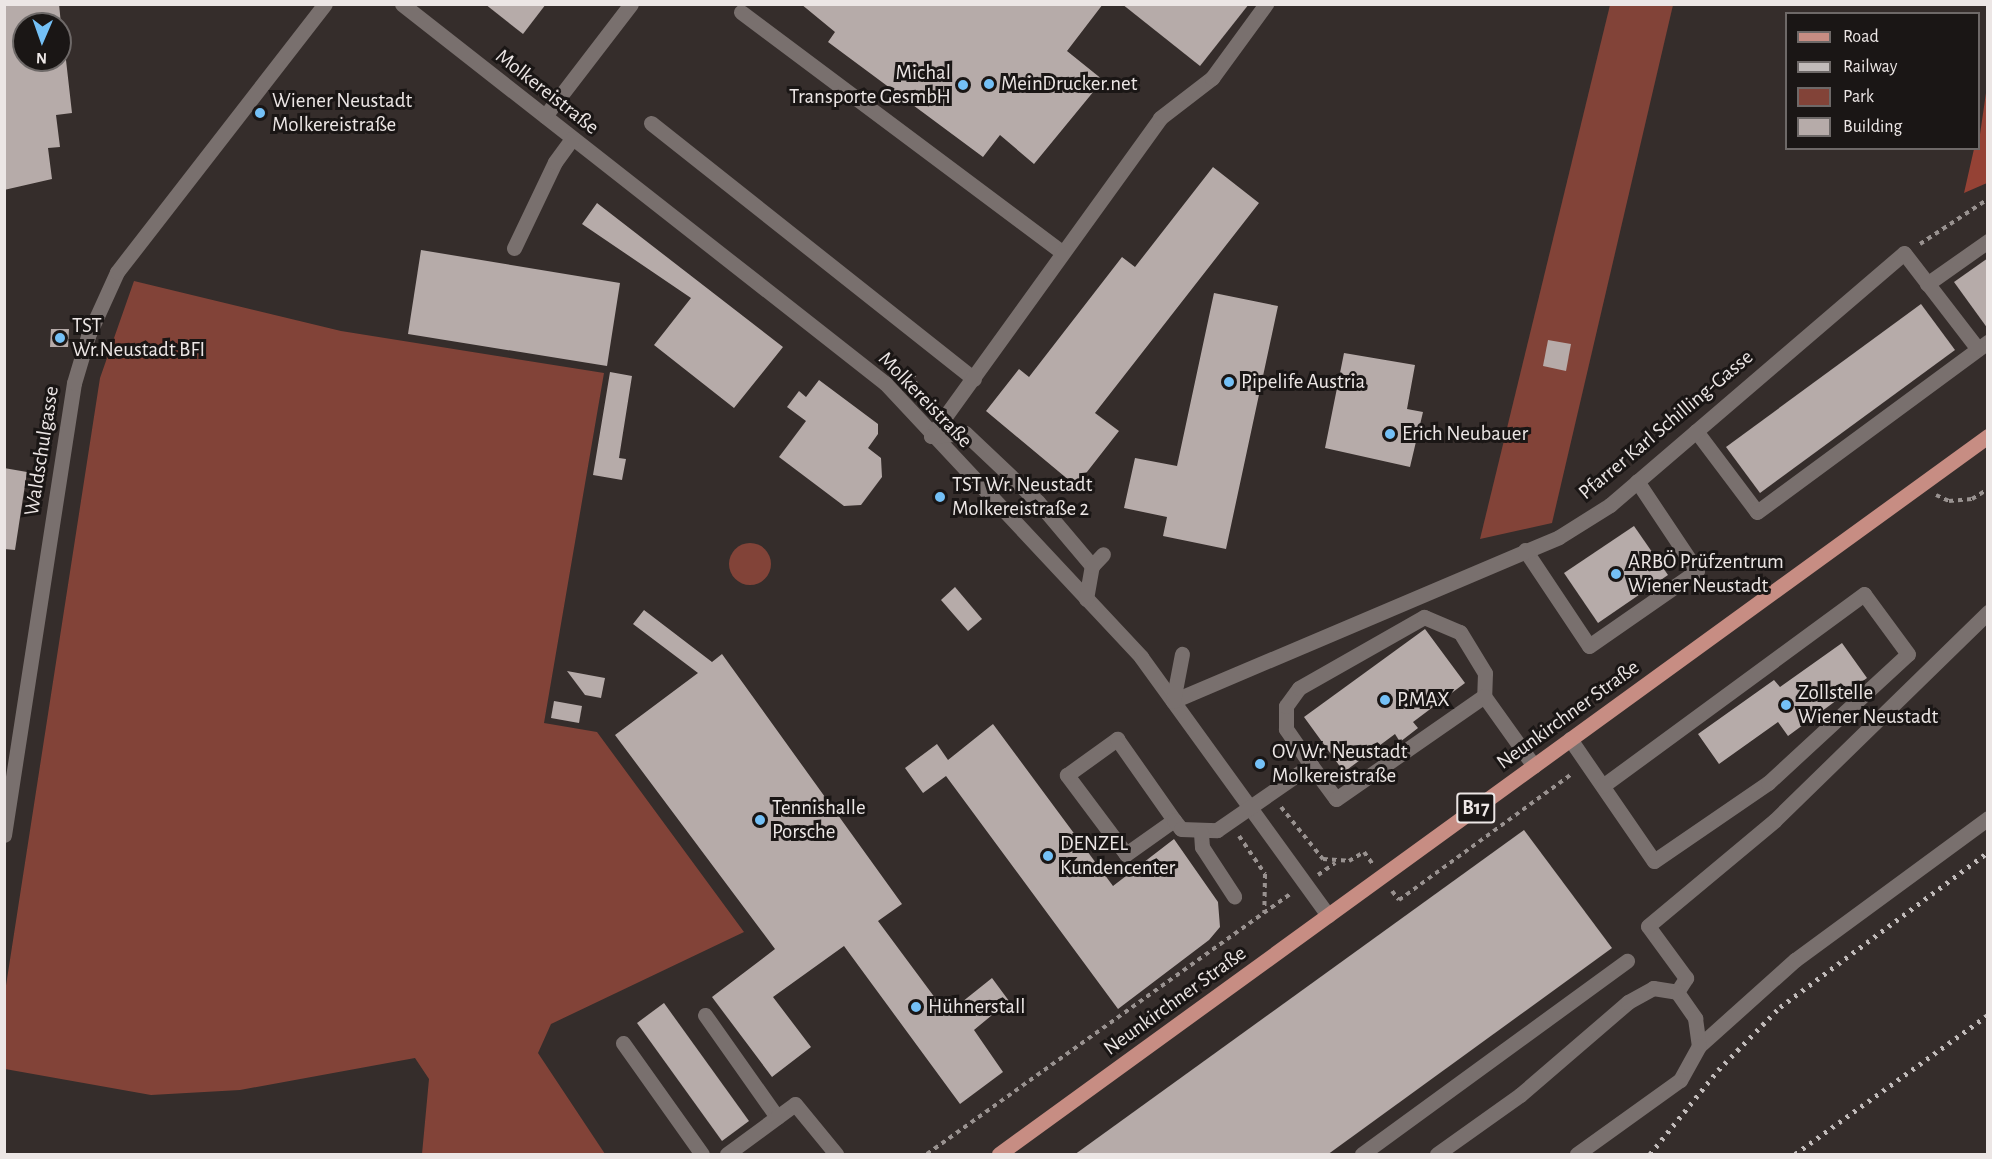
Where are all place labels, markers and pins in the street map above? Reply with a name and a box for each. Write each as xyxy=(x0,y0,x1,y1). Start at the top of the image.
place label: Michal Transporte GesmbH xyxy=(789,60,951,110)
place label: MeinDrucker.net xyxy=(1001,71,1137,97)
marker: MeinDrucker.net xyxy=(982,77,996,91)
marker: Michal Transporte GesmbH xyxy=(956,78,970,92)
place label: Wiener Neustadt Molkereistraße xyxy=(272,88,412,138)
marker: Wiener Neustadt Molkereistraße xyxy=(253,106,267,120)
place label: TST Wr.Neustadt BFI xyxy=(72,313,205,363)
marker: TST Wr.Neustadt BFI xyxy=(53,331,67,345)
place label: Pipelife Austria xyxy=(1241,369,1365,395)
marker: Pipelife Austria xyxy=(1222,375,1236,389)
place label: Erich Neubauer xyxy=(1402,421,1528,447)
marker: Erich Neubauer xyxy=(1383,427,1397,441)
place label: TST Wr. Neustadt Molkereistraße 2 xyxy=(952,472,1092,522)
marker: TST Wr. Neustadt Molkereistraße 2 xyxy=(933,490,947,504)
place label: ARBÖ Prüfzentrum Wiener Neustadt xyxy=(1628,549,1784,599)
marker: ARBÖ Prüfzentrum Wiener Neustadt xyxy=(1609,567,1623,581)
place label: Zollstelle Wiener Neustadt xyxy=(1798,680,1938,730)
place label: P.MAX xyxy=(1397,687,1450,713)
marker: P.MAX xyxy=(1378,693,1392,707)
marker: Zollstelle Wiener Neustadt xyxy=(1779,698,1793,712)
place label: OV Wr. Neustadt Molkereistraße xyxy=(1272,739,1407,789)
marker: OV Wr. Neustadt Molkereistraße xyxy=(1253,757,1267,771)
place label: Tennishalle Porsche xyxy=(772,795,866,845)
marker: Tennishalle Porsche xyxy=(753,813,767,827)
place label: DENZEL Kundencenter xyxy=(1060,831,1175,881)
marker: DENZEL Kundencenter xyxy=(1041,849,1055,863)
place label: Hühnerstall xyxy=(928,994,1025,1020)
marker: Hühnerstall xyxy=(909,1000,923,1014)

